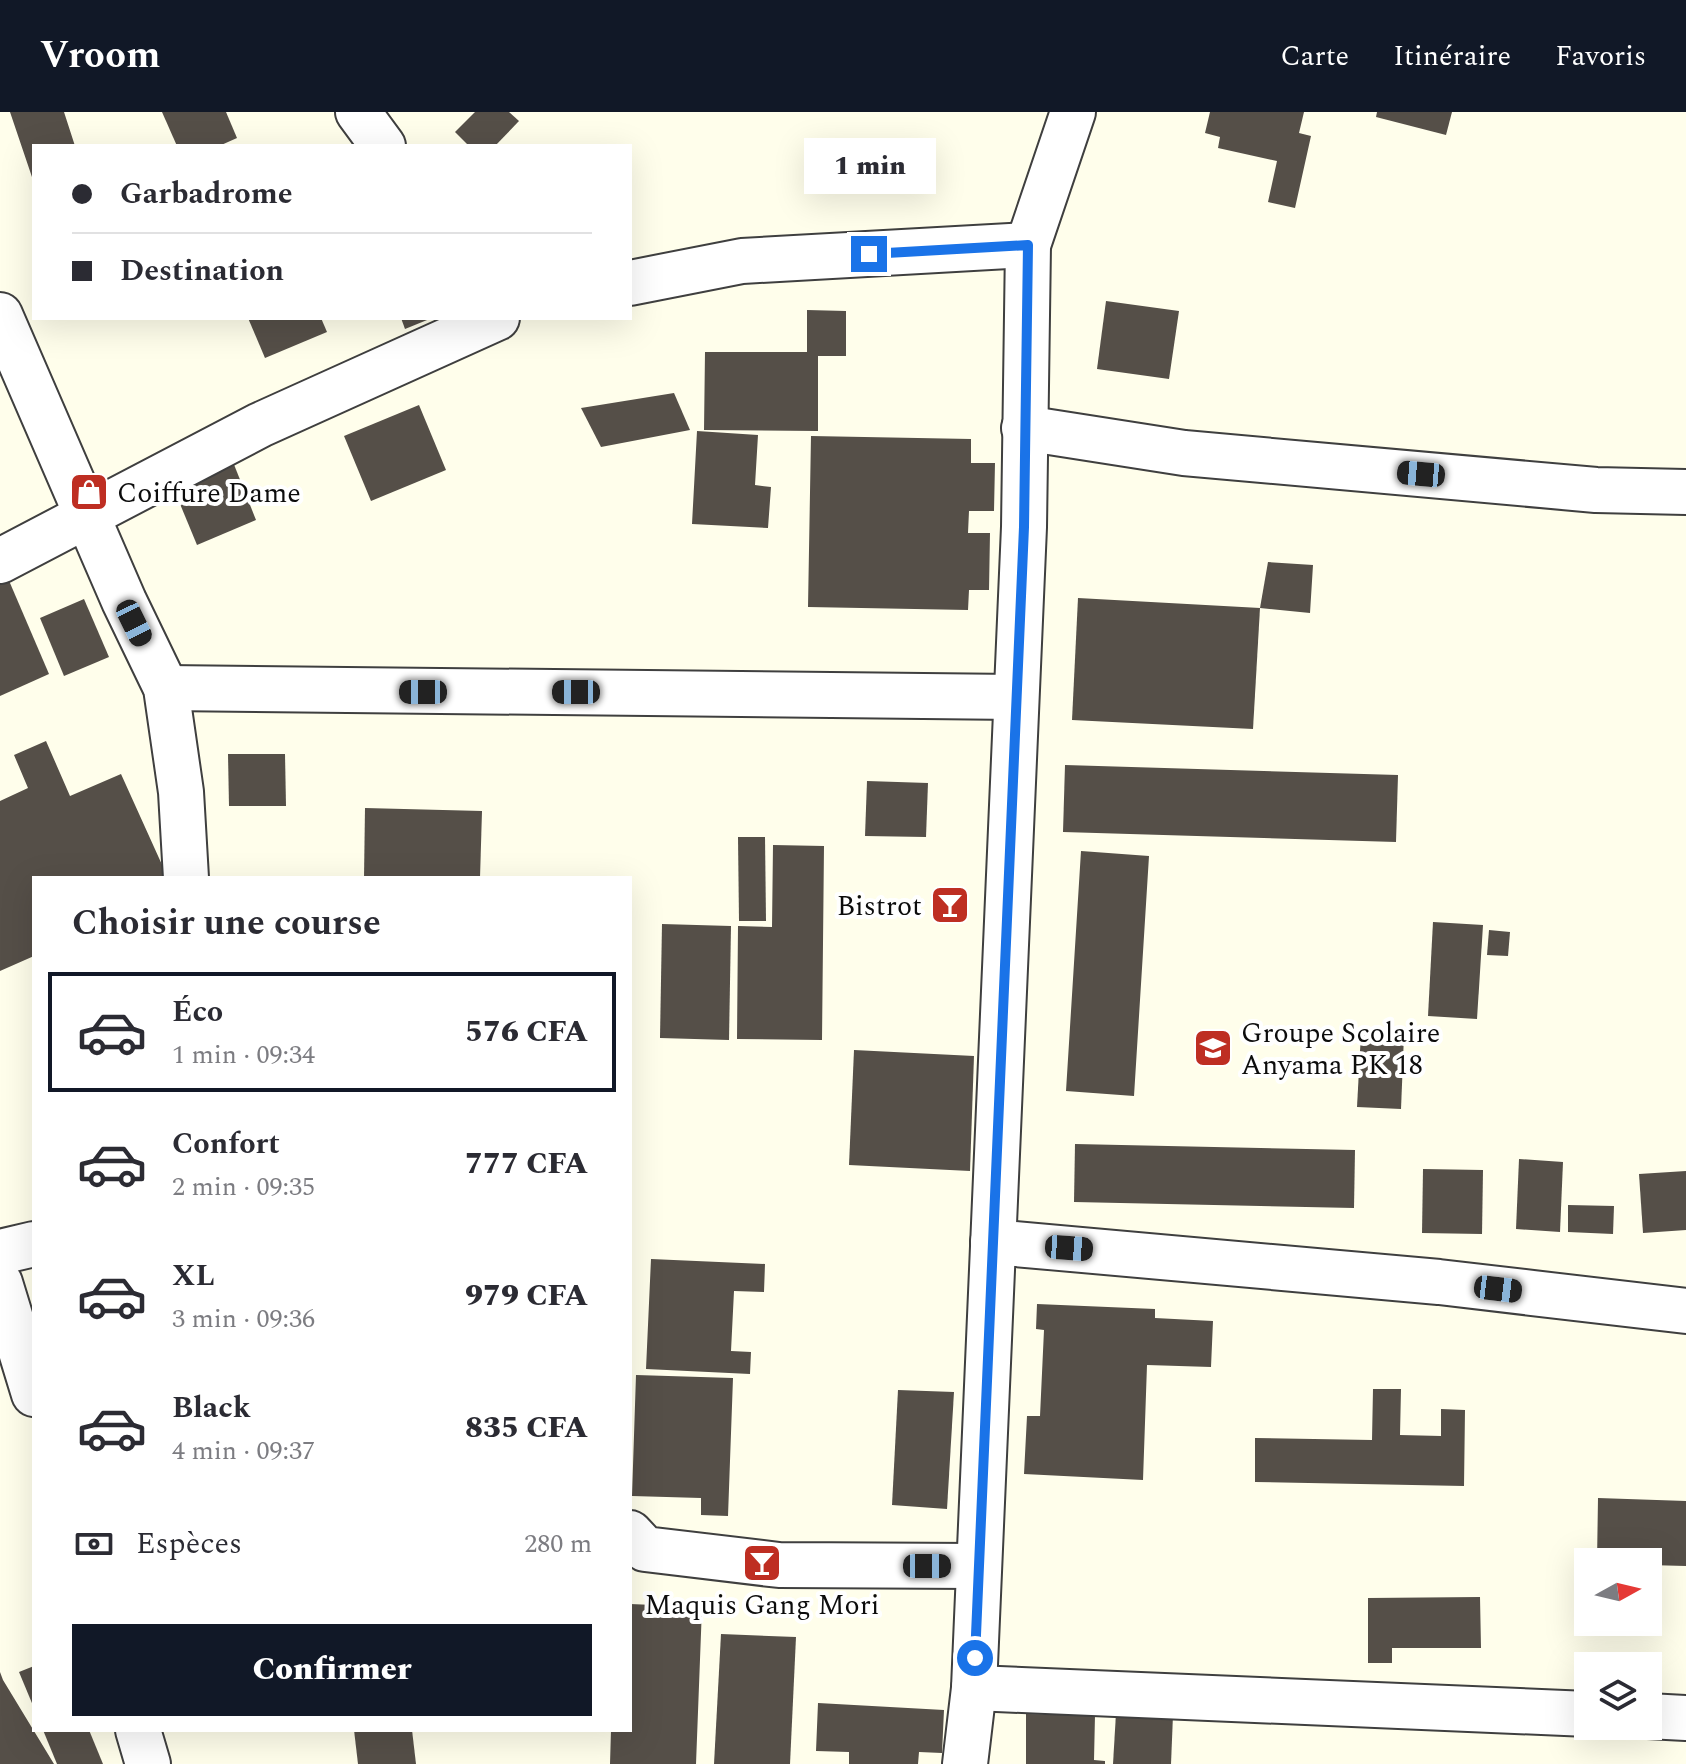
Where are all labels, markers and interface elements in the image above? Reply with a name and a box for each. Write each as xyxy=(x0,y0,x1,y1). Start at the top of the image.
text: Vroom xyxy=(40,27,160,85)
text: Carte xyxy=(1281,35,1349,78)
text: Itinéraire xyxy=(1393,35,1511,78)
text: Favoris xyxy=(1555,35,1646,78)
callout: 1 min xyxy=(803,138,935,194)
text: 1 min xyxy=(834,146,906,186)
text: Garbadrome xyxy=(120,171,293,217)
route end xyxy=(851,236,887,272)
text: Destination xyxy=(120,248,284,294)
car xyxy=(1396,460,1446,488)
shop icon: Coiffure Dame xyxy=(68,471,110,513)
place label: Coiffure Dame xyxy=(117,472,301,515)
car xyxy=(113,596,155,650)
car xyxy=(399,680,447,704)
car xyxy=(552,680,600,704)
bar icon: Bistrot xyxy=(929,884,971,926)
place label: Bistrot xyxy=(837,885,922,928)
text: Choisir une course xyxy=(72,896,381,951)
text: Éco xyxy=(172,989,223,1035)
icon: car xyxy=(76,996,148,1068)
text: 576 CFA xyxy=(465,1009,588,1055)
place label: Groupe Scolaire Anyama PK 18 xyxy=(1241,1012,1440,1087)
school or university icon: Groupe Scolaire Anyama PK 18 xyxy=(1192,1027,1234,1069)
text: 1 min · 09:34 xyxy=(172,1035,315,1075)
text: Confort xyxy=(172,1121,280,1167)
icon: car xyxy=(76,1128,148,1200)
text: 777 CFA xyxy=(465,1141,588,1187)
text: 2 min · 09:35 xyxy=(172,1167,315,1207)
car xyxy=(1044,1234,1094,1262)
text: XL xyxy=(172,1253,215,1299)
icon: car xyxy=(76,1260,148,1332)
text: 979 CFA xyxy=(465,1273,588,1319)
car xyxy=(1473,1274,1523,1304)
text: 3 min · 09:36 xyxy=(172,1299,315,1339)
text: Black xyxy=(172,1385,251,1431)
icon: car xyxy=(76,1392,148,1464)
text: 835 CFA xyxy=(465,1405,588,1451)
text: 4 min · 09:37 xyxy=(172,1431,315,1471)
text: Espèces xyxy=(136,1521,242,1567)
icon: cash xyxy=(72,1522,116,1566)
text: 280 m xyxy=(524,1524,592,1564)
bar icon: Maquis Gang Mori xyxy=(741,1542,783,1584)
north arrow xyxy=(1574,1548,1662,1636)
map controls xyxy=(1574,1548,1662,1740)
car xyxy=(903,1554,951,1578)
place label: Maquis Gang Mori xyxy=(644,1584,880,1627)
button: Confirmer xyxy=(72,1624,592,1716)
route start xyxy=(957,1640,993,1676)
button: layers xyxy=(1574,1652,1662,1740)

